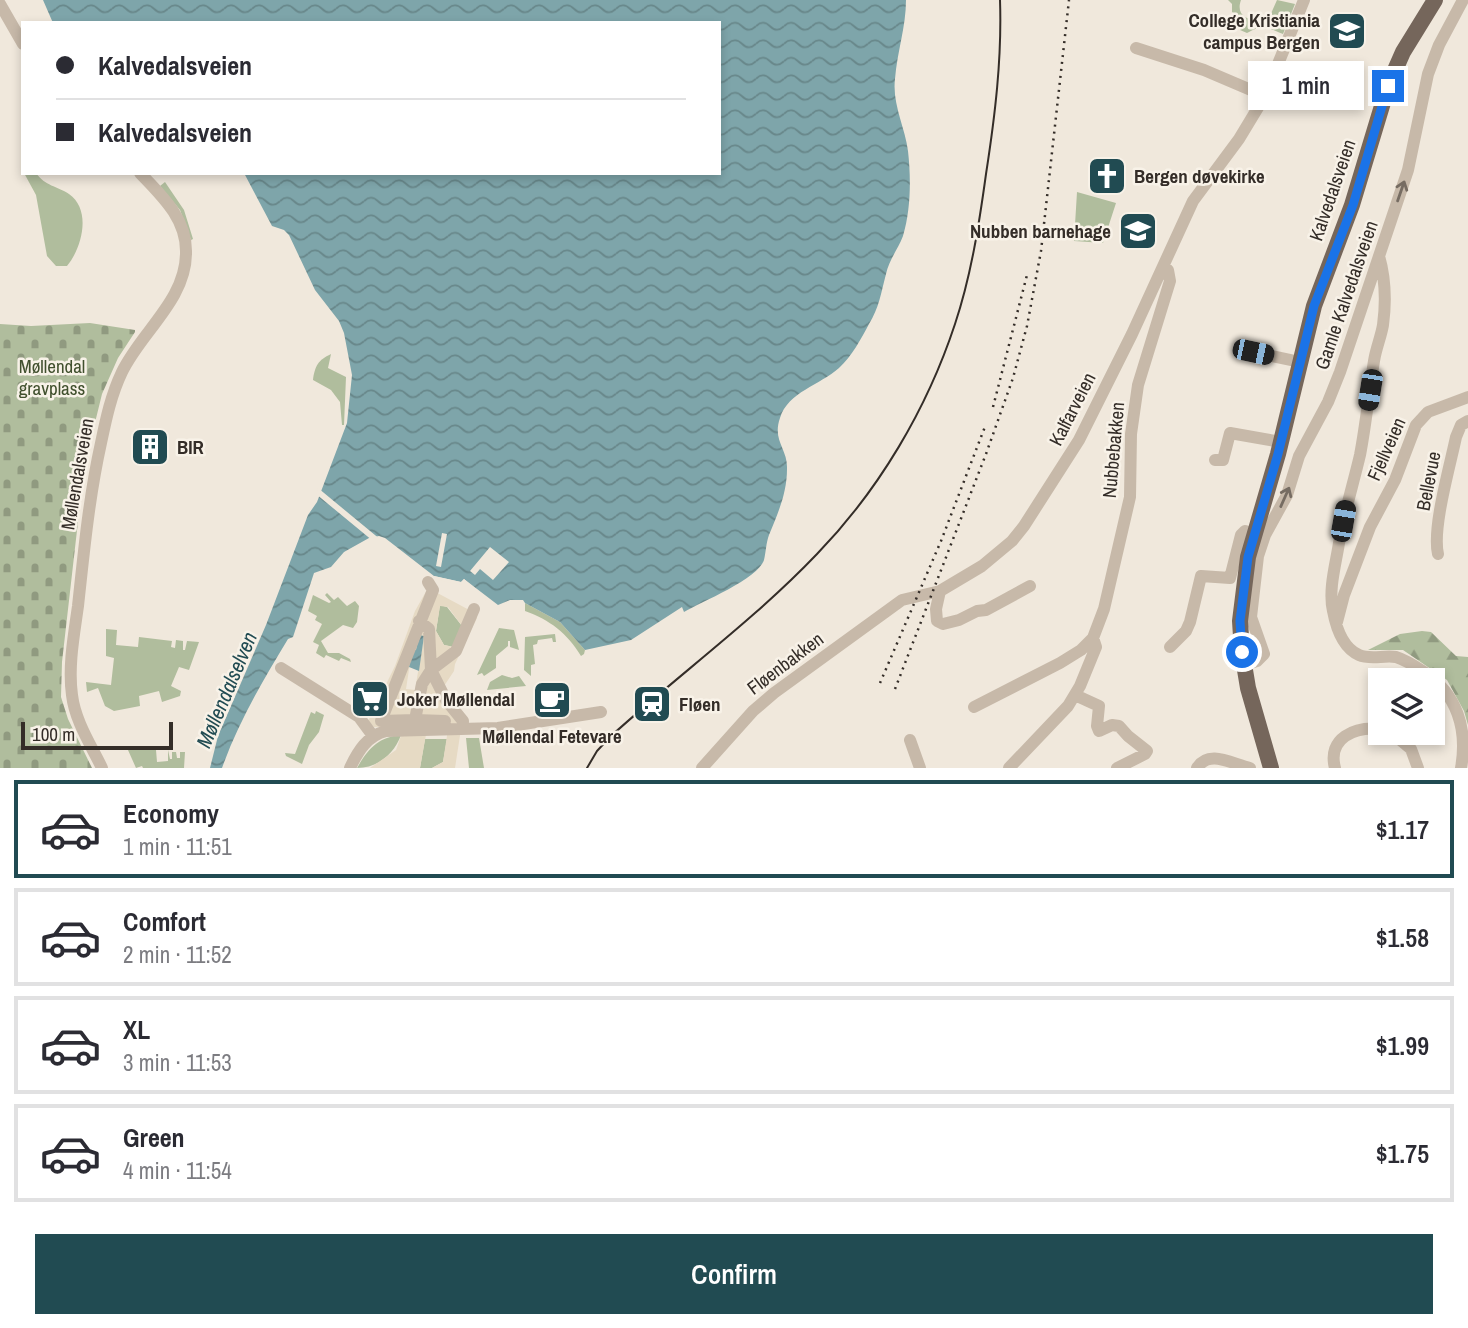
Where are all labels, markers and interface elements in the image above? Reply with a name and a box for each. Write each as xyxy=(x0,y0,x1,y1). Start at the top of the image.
place label: College Kristiania campus Bergen xyxy=(1188,7,1320,55)
school or university icon: College Kristiania campus Bergen xyxy=(1326,10,1368,52)
text: Kalvedalsveien xyxy=(98,48,252,83)
callout: 1 min xyxy=(1248,62,1364,110)
text: 1 min xyxy=(1282,70,1330,101)
route end xyxy=(1372,70,1404,102)
text: Kalvedalsveien xyxy=(98,115,252,150)
street label: Kalvedalsveien xyxy=(1303,136,1361,244)
church icon: Bergen døvekirke xyxy=(1086,155,1128,197)
place label: Bergen døvekirke xyxy=(1134,163,1265,189)
one-way arrow xyxy=(1396,181,1409,203)
school or university icon: Nubben barnehage xyxy=(1117,210,1159,252)
street label: Gamle Kalvedalsveien xyxy=(1308,217,1384,373)
place label: Nubben barnehage xyxy=(970,218,1111,244)
car xyxy=(1231,337,1276,367)
park label: Møllendal gravplass xyxy=(19,353,86,401)
street label: Kalfarveien xyxy=(1043,368,1101,450)
car xyxy=(1357,368,1384,412)
street label: Nubbebakken xyxy=(1096,401,1130,499)
street label: Fjellveien xyxy=(1361,413,1411,485)
street label: Møllendalsveien xyxy=(54,416,100,532)
building icon: BIR xyxy=(129,426,171,468)
place label: BIR xyxy=(177,434,204,460)
street label: Bellevue xyxy=(1410,449,1446,513)
one-way arrow xyxy=(1279,487,1292,508)
car xyxy=(1330,498,1357,544)
street label: Fløenbakken xyxy=(742,626,828,700)
water label: Møllendalselven xyxy=(189,627,264,752)
route start xyxy=(1226,636,1258,668)
map controls xyxy=(1368,668,1445,745)
button: layers xyxy=(1368,668,1445,745)
supermarket icon: Joker Møllendal xyxy=(349,678,391,720)
cafe icon: Møllendal Fetevare xyxy=(531,679,573,721)
station icon: Fløen xyxy=(631,683,673,725)
place label: Joker Møllendal xyxy=(397,686,515,712)
place label: Fløen xyxy=(679,691,721,717)
scale bar xyxy=(21,719,173,751)
text: 100 m xyxy=(32,721,75,747)
place label: Møllendal Fetevare xyxy=(482,723,622,749)
text: Economy xyxy=(123,796,219,831)
icon: car xyxy=(39,798,102,861)
text: $1.17 xyxy=(1376,812,1429,847)
text: 1 min · 11:51 xyxy=(123,831,232,862)
text: Comfort xyxy=(123,904,206,939)
icon: car xyxy=(39,906,102,969)
text: $1.58 xyxy=(1376,920,1429,955)
text: 2 min · 11:52 xyxy=(123,939,232,970)
text: XL xyxy=(123,1012,150,1047)
icon: car xyxy=(39,1014,102,1077)
text: $1.99 xyxy=(1376,1028,1429,1063)
text: 3 min · 11:53 xyxy=(123,1047,232,1078)
text: Green xyxy=(123,1120,185,1155)
icon: car xyxy=(39,1122,102,1185)
text: $1.75 xyxy=(1376,1136,1429,1171)
text: 4 min · 11:54 xyxy=(123,1155,232,1186)
button: Confirm xyxy=(35,1234,1433,1314)

